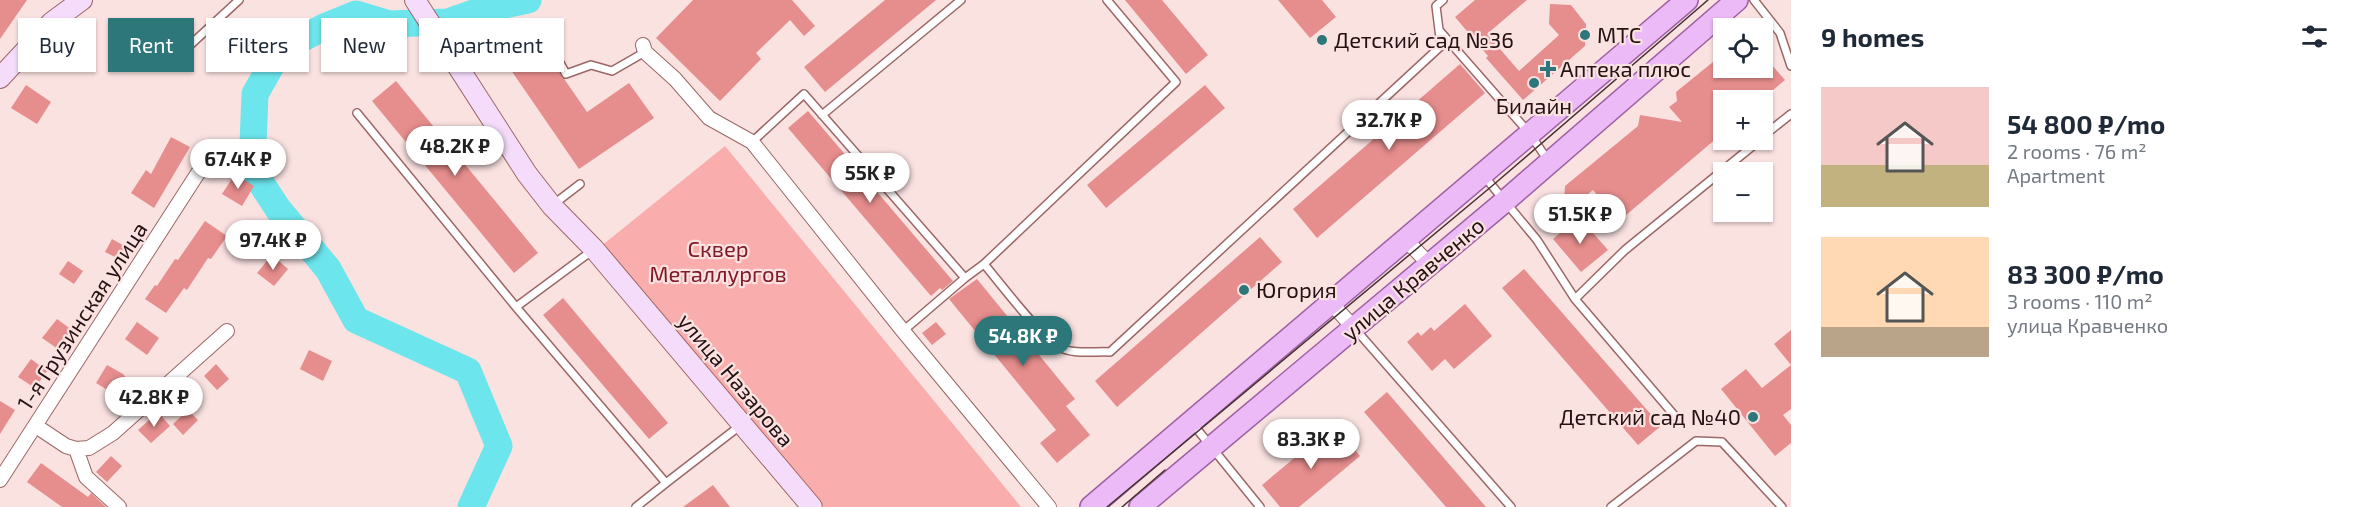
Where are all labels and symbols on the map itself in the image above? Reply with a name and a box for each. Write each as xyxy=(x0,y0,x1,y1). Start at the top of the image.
place label: МТС xyxy=(1597,21,1641,47)
place label: Детский сад №36 xyxy=(1334,26,1514,52)
marker: МТС xyxy=(1578,28,1592,42)
marker: Детский сад №36 xyxy=(1315,33,1329,47)
place label: Аптека плюс xyxy=(1560,55,1691,81)
marker: Аптека плюс xyxy=(1541,62,1555,76)
marker: Билайн xyxy=(1527,76,1541,90)
place label: Билайн xyxy=(1496,92,1572,118)
pin: 32.7K ₽ xyxy=(1334,100,1444,151)
pin: 48.2K ₽ xyxy=(400,126,510,177)
pin: 67.4K ₽ xyxy=(183,139,293,190)
pin: 55K ₽ xyxy=(828,153,912,204)
pin: 51.5K ₽ xyxy=(1525,194,1635,245)
street label: улица Кравченко xyxy=(1336,211,1489,346)
street label: 1-я Грузинская улица xyxy=(11,217,152,415)
pin: 97.4K ₽ xyxy=(218,220,328,271)
park label: Сквер Металлургов xyxy=(649,235,787,287)
place label: Югория xyxy=(1256,276,1337,302)
marker: Югория xyxy=(1237,283,1251,297)
street label: улица Назарова xyxy=(673,307,800,452)
pin: 54.8K ₽ xyxy=(968,316,1078,367)
pin: 42.8K ₽ xyxy=(99,377,209,428)
place label: Детский сад №40 xyxy=(1559,403,1741,429)
marker: Детский сад №40 xyxy=(1746,410,1760,424)
pin: 83.3K ₽ xyxy=(1256,419,1366,470)

